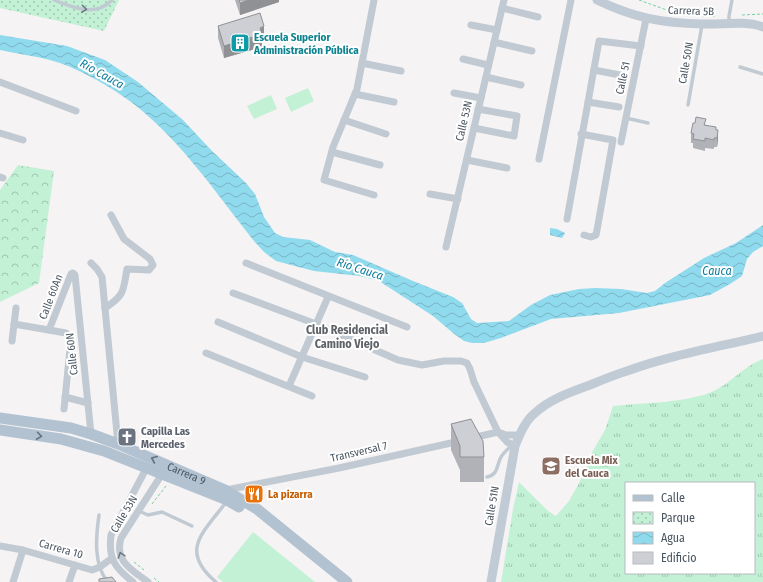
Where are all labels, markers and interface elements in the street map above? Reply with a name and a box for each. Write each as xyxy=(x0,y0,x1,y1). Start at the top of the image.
one-way arrow xyxy=(81,4,87,13)
street label: Carrera 5B xyxy=(668,4,714,18)
place label: Escuela Superior Administración Pública xyxy=(253,31,359,57)
building icon: Escuela Superior Administración Pública xyxy=(229,32,251,54)
street label: Calle 50N xyxy=(676,41,696,85)
water label: Río Cauca xyxy=(78,56,126,92)
street label: Calle 51 xyxy=(613,60,633,96)
street label: Calle 53N xyxy=(453,99,475,143)
water label: Río Cauca xyxy=(335,255,385,283)
water label: Cauca xyxy=(702,264,732,278)
street label: Calle 60An xyxy=(36,273,66,321)
district label: Club Residencial Camino Viejo xyxy=(306,323,389,351)
street label: Calle 60N xyxy=(63,332,81,376)
place label: Capilla Las Mercedes xyxy=(141,425,190,451)
church icon: Capilla Las Mercedes xyxy=(116,426,138,448)
one-way arrow xyxy=(36,431,42,440)
street label: Transversal 7 xyxy=(329,439,389,465)
place label: Escuela Mix del Cauca xyxy=(565,454,618,480)
school or university icon: Escuela Mix del Cauca xyxy=(540,455,562,477)
one-way arrow xyxy=(150,456,157,464)
street label: Carrera 9 xyxy=(165,459,208,487)
legend xyxy=(625,482,755,574)
restaurant icon: La pizarra xyxy=(243,483,265,505)
street label: Calle 51N xyxy=(482,485,502,527)
place label: La pizarra xyxy=(268,488,313,501)
text: Calle xyxy=(661,491,685,505)
street label: Calle 53N xyxy=(108,493,140,535)
text: Parque xyxy=(661,511,695,525)
text: Agua xyxy=(661,531,685,545)
street label: Carrera 10 xyxy=(37,537,85,562)
text: Edificio xyxy=(661,551,697,565)
one-way arrow xyxy=(117,552,126,559)

